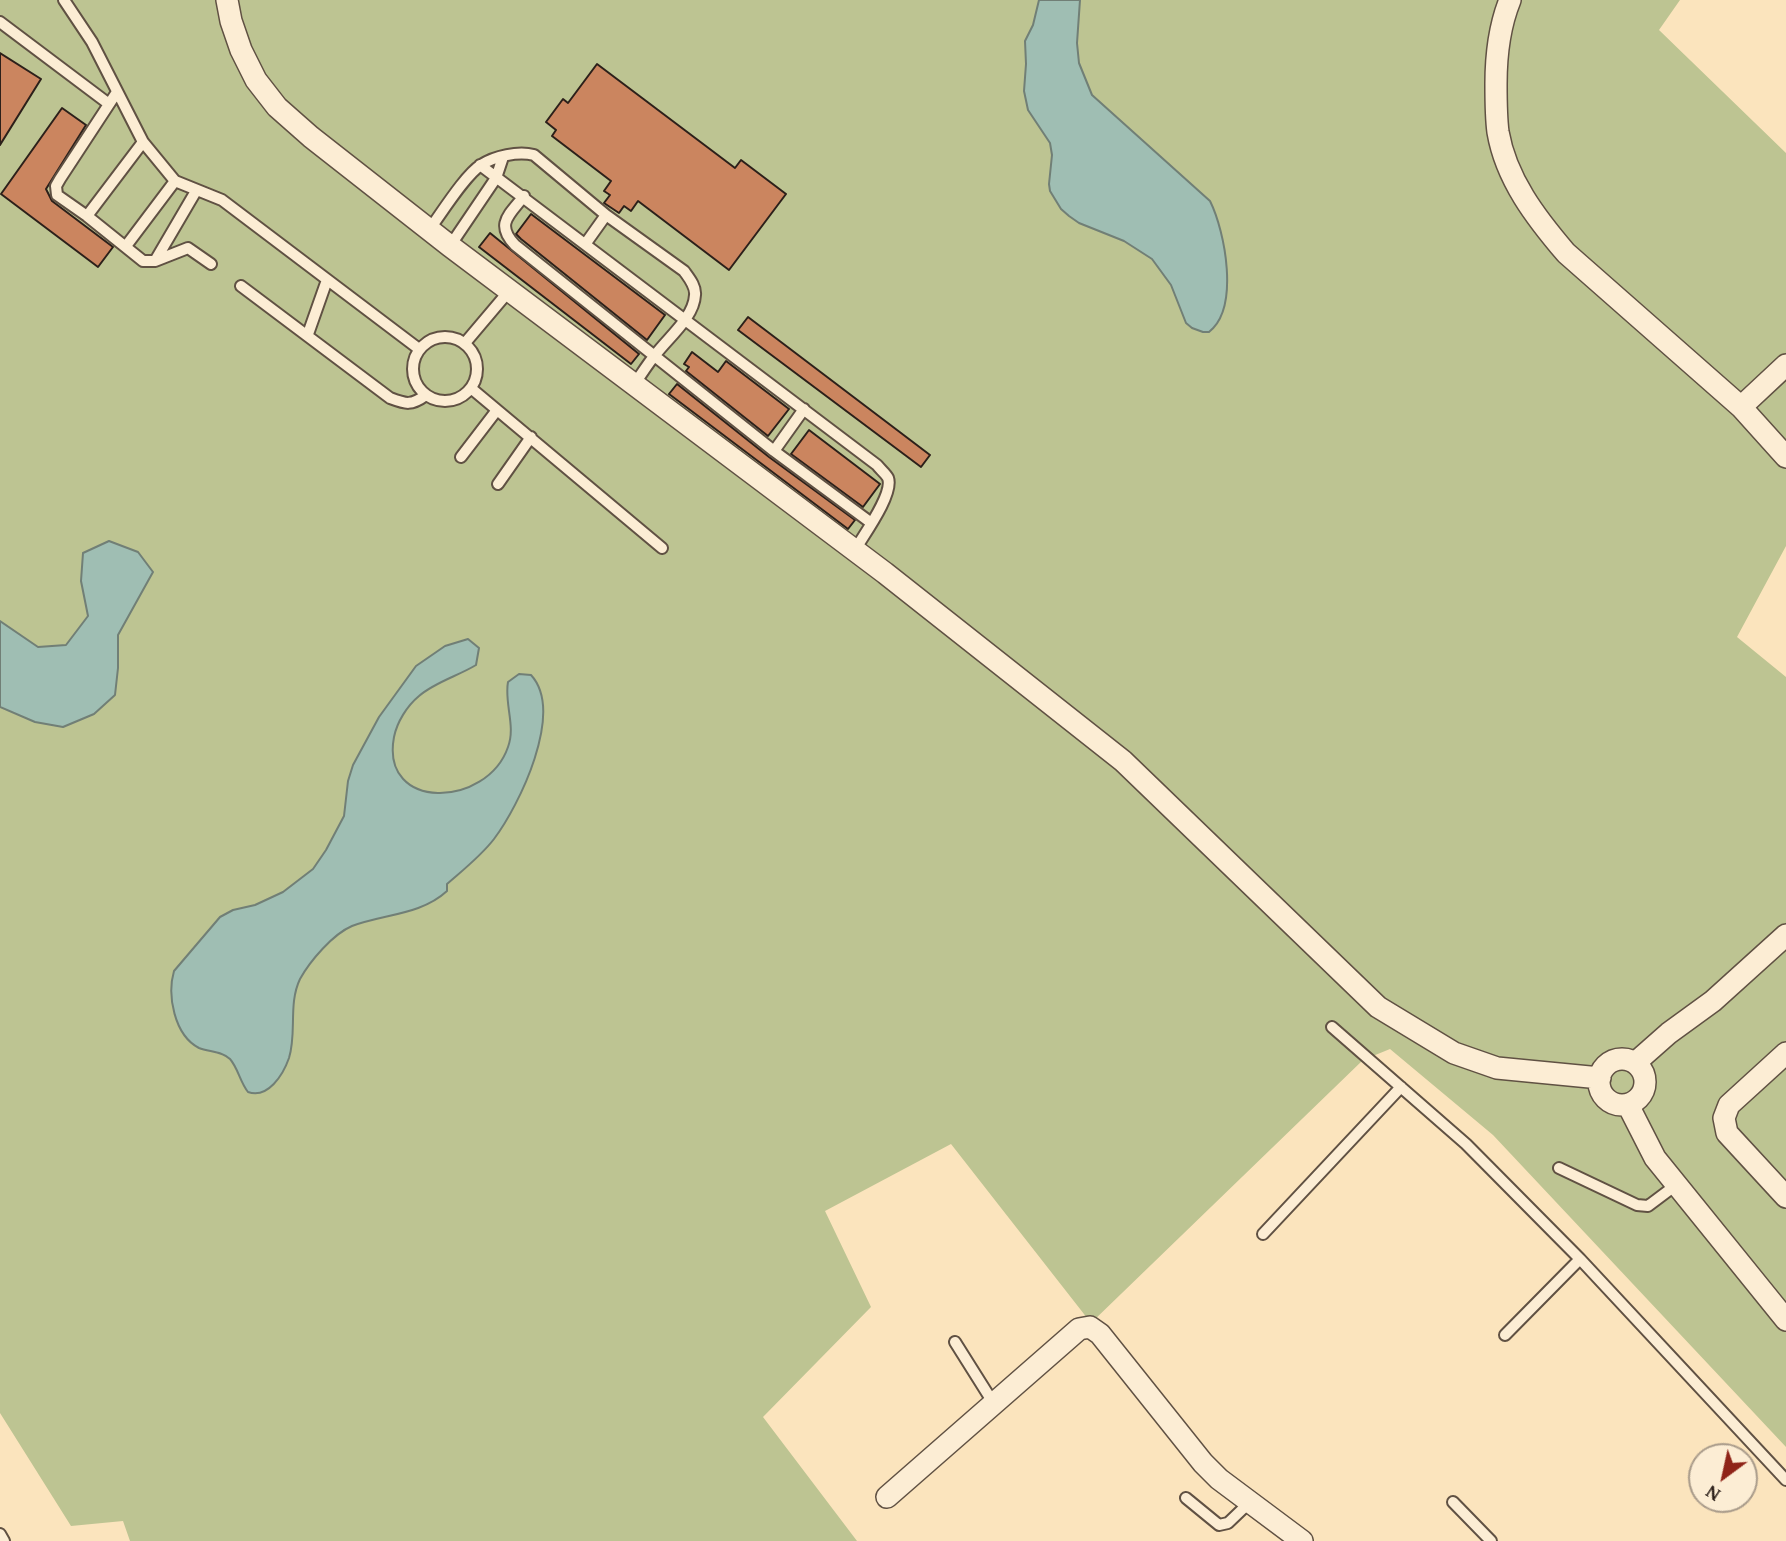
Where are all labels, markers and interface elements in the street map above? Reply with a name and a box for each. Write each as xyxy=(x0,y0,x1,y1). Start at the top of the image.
north arrow xyxy=(1688,1443,1758,1513)
text: N xyxy=(1700,1479,1726,1509)

